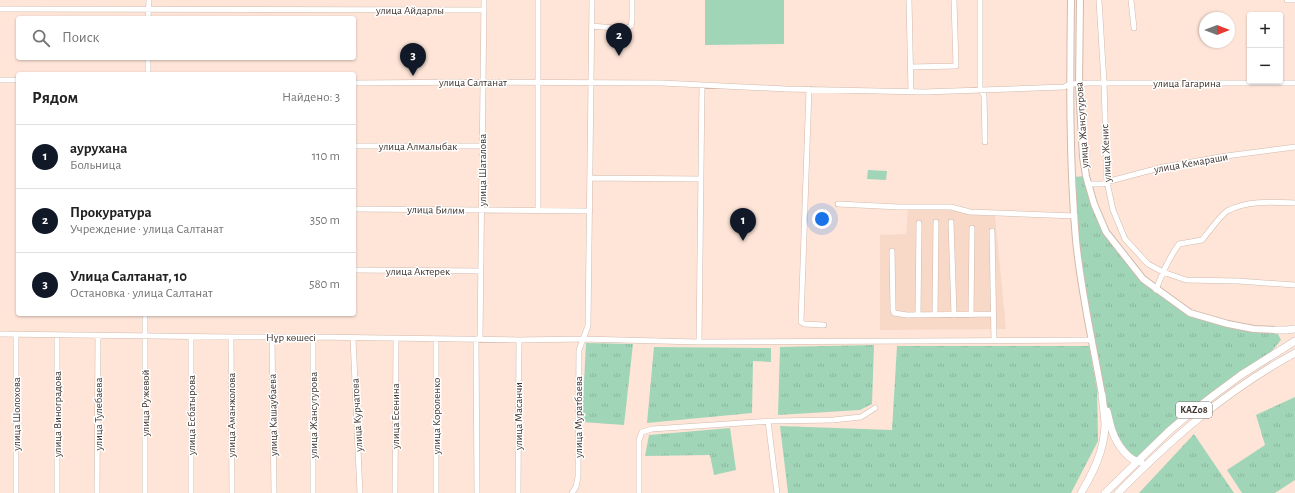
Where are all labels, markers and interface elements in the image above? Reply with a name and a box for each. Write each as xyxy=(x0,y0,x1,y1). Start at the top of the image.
street label: улица Айдарлы xyxy=(375,5,444,16)
north arrow xyxy=(1199,12,1235,48)
map controls xyxy=(1247,12,1283,84)
button: + xyxy=(1247,12,1283,48)
search box xyxy=(16,16,356,60)
pin: 2 xyxy=(606,23,632,56)
icon: search xyxy=(30,27,52,49)
text: Поиск xyxy=(62,30,100,45)
pin: 3 xyxy=(400,43,426,76)
button: − xyxy=(1247,48,1283,84)
street label: улица Салтанат xyxy=(438,77,507,88)
street label: улица Гагарина xyxy=(1152,78,1221,89)
street label: улица Жансугурова xyxy=(1074,82,1091,169)
text: Рядом xyxy=(32,89,78,106)
text: Найдено: 3 xyxy=(282,91,340,104)
street label: улица Женис xyxy=(1099,124,1113,183)
street label: улица Шаталова xyxy=(477,134,488,207)
text: аурухана xyxy=(70,141,127,156)
street label: улица Алмалыбак xyxy=(378,141,457,152)
text: 1 xyxy=(43,150,47,163)
text: 110 m xyxy=(312,150,340,163)
street label: улица Кемараши xyxy=(1152,151,1229,175)
text: Больница xyxy=(70,159,122,172)
street label: улица Билим xyxy=(406,204,465,216)
text: Прокуратура xyxy=(70,205,152,220)
pin: 1 xyxy=(730,208,756,241)
your location xyxy=(812,209,832,229)
text: 2 xyxy=(42,214,48,227)
text: 350 m xyxy=(310,214,340,227)
text: Учреждение · улица Салтанат xyxy=(70,223,223,236)
street label: улица Актерек xyxy=(385,266,450,277)
text: Улица Салтанат, 10 xyxy=(70,269,187,284)
text: 3 xyxy=(42,278,48,291)
text: 580 m xyxy=(309,278,340,291)
text: Остановка · улица Салтанат xyxy=(70,287,213,300)
street label: Нұр көшесі xyxy=(266,332,316,343)
street label: улица Ружевой xyxy=(140,370,151,437)
street label: улица Виноградова xyxy=(52,371,63,458)
street label: улица Жансугурова xyxy=(308,372,319,459)
street label: улица Аманжолова xyxy=(226,373,237,458)
street label: улица Кашаубаева xyxy=(267,374,279,457)
street label: улица Есбатырова xyxy=(186,375,197,456)
street label: улица Муратбаева xyxy=(573,376,584,459)
street label: улица Шолохова xyxy=(11,377,22,452)
street label: улица Тулебаева xyxy=(93,378,104,451)
street label: улица Курчатова xyxy=(350,378,364,453)
street label: улица Короленко xyxy=(431,378,442,455)
street label: улица Масанчи xyxy=(513,382,524,451)
street label: улица Есенина xyxy=(390,383,401,450)
road number: KAZ08 xyxy=(1176,402,1212,418)

